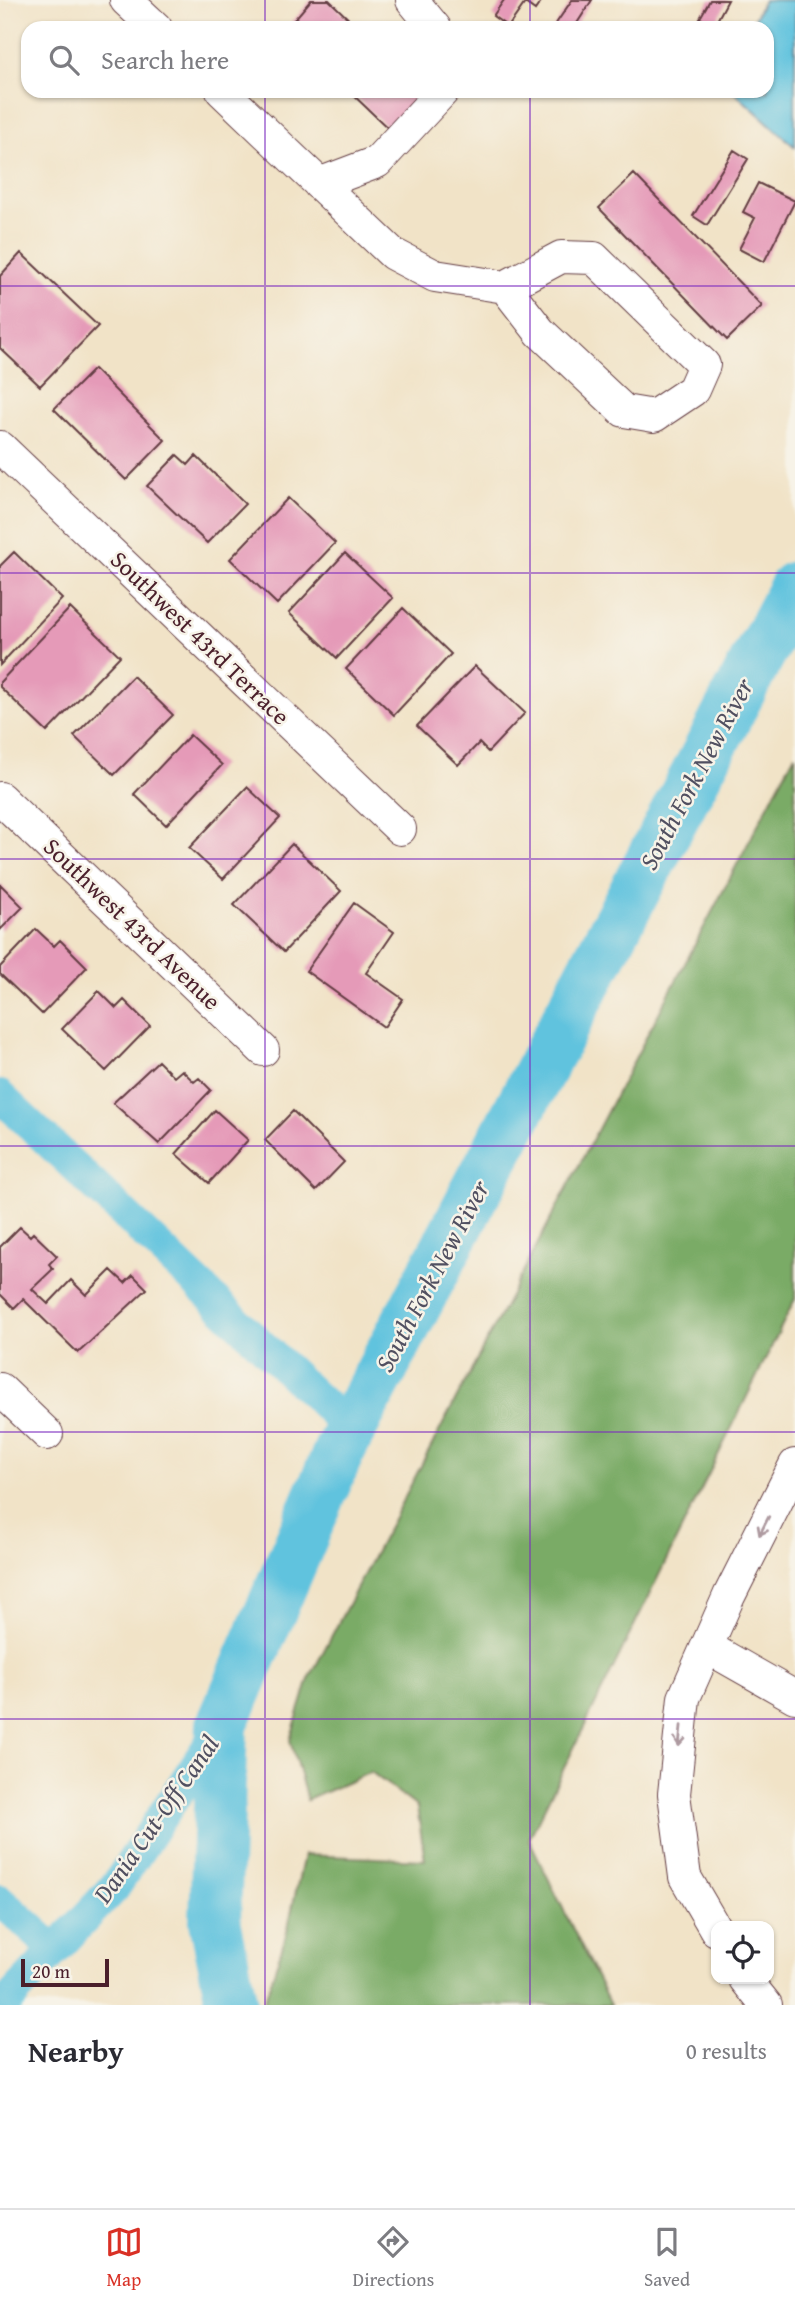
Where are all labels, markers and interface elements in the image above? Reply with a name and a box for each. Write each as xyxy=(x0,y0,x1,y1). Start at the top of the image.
search box xyxy=(21,21,774,98)
text: Search here xyxy=(101,40,229,79)
icon: search xyxy=(45,41,83,79)
street label: Southwest 43rd Terrace xyxy=(103,543,298,733)
water label: South Fork New River xyxy=(629,670,763,877)
street label: Southwest 43rd Avenue xyxy=(36,830,229,1018)
water label: South Fork New River xyxy=(365,1172,499,1379)
one-way arrow xyxy=(757,1515,771,1536)
one-way arrow xyxy=(674,1724,687,1746)
water label: Dania Cut-Off Canal xyxy=(83,1727,228,1911)
map controls xyxy=(711,1921,774,1984)
button: locate xyxy=(711,1921,774,1984)
scale bar xyxy=(21,1956,108,1988)
text: 20 m xyxy=(32,1957,70,1985)
text: Nearby xyxy=(28,2029,124,2073)
text: 0 results xyxy=(686,2034,767,2067)
tab: Map xyxy=(105,2223,143,2293)
tab: Directions xyxy=(353,2223,434,2293)
tab: Saved xyxy=(644,2223,690,2293)

